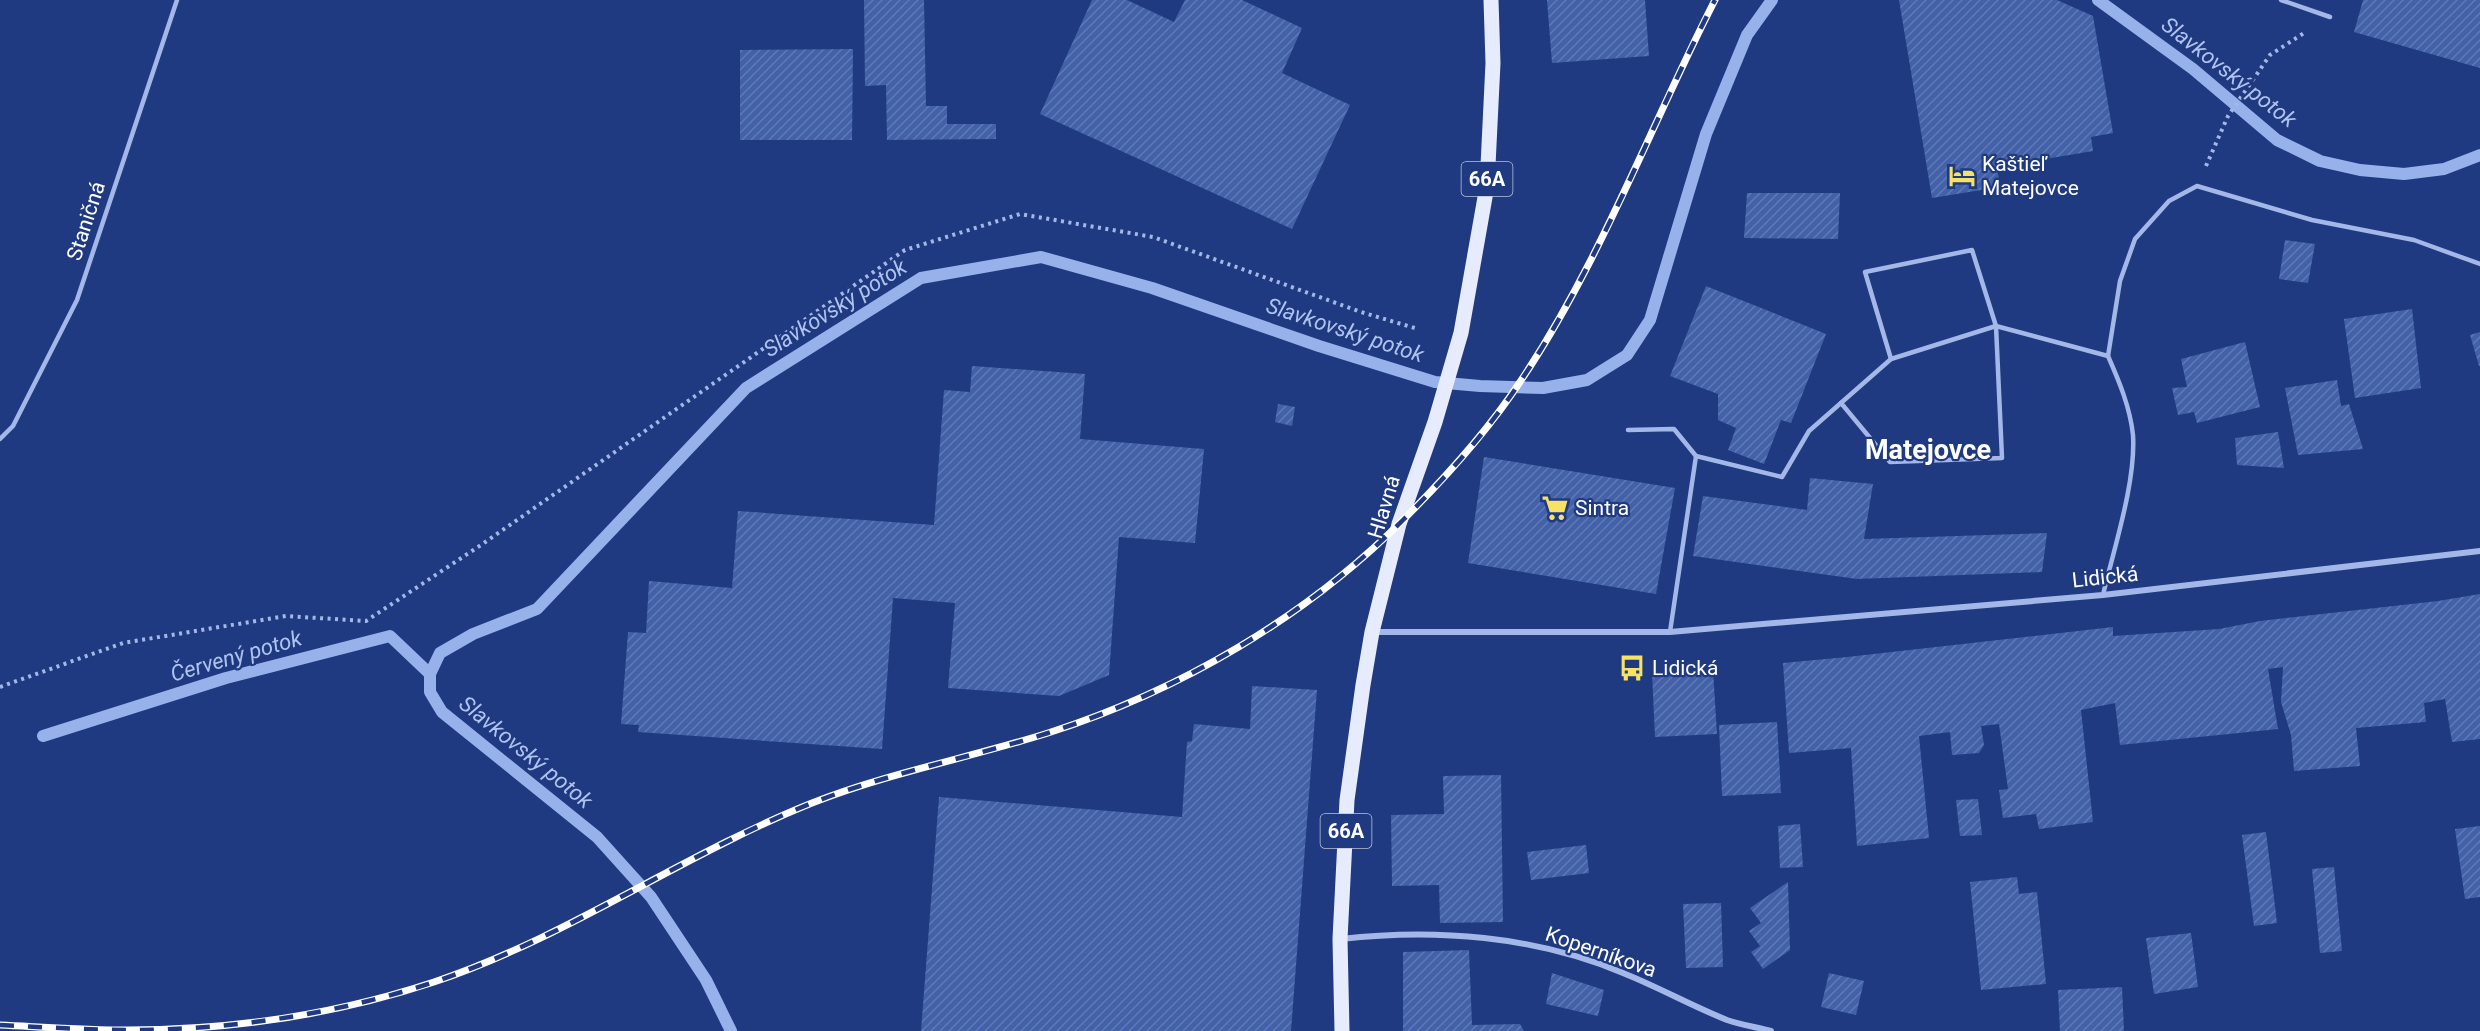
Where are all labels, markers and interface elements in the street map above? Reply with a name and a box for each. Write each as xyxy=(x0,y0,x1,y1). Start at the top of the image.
water label: Slavkovský potok xyxy=(2157,12,2302,133)
place label: Kaštieľ Matejovce xyxy=(1982,152,2079,200)
hotel icon: Kaštieľ Matejovce xyxy=(1947,161,1977,191)
road number: 66A xyxy=(1462,162,1512,196)
street label: Staničná xyxy=(62,179,110,263)
water label: Slavkovský potok xyxy=(759,253,912,362)
water label: Slavkovský potok xyxy=(1263,293,1428,368)
district label: Matejovce xyxy=(1865,434,1991,466)
street label: Hlavná xyxy=(1363,473,1405,541)
supermarket icon: Sintra xyxy=(1540,493,1570,523)
place label: Sintra xyxy=(1575,496,1629,520)
street label: Lidická xyxy=(2071,562,2139,592)
water label: Červený potok xyxy=(167,624,306,687)
bus stop icon: Lidická xyxy=(1617,653,1647,683)
place label: Lidická xyxy=(1652,656,1718,680)
water label: Slavkovský potok xyxy=(454,691,599,814)
road number: 66A xyxy=(1320,814,1372,848)
street label: Koperníkova xyxy=(1542,922,1660,982)

